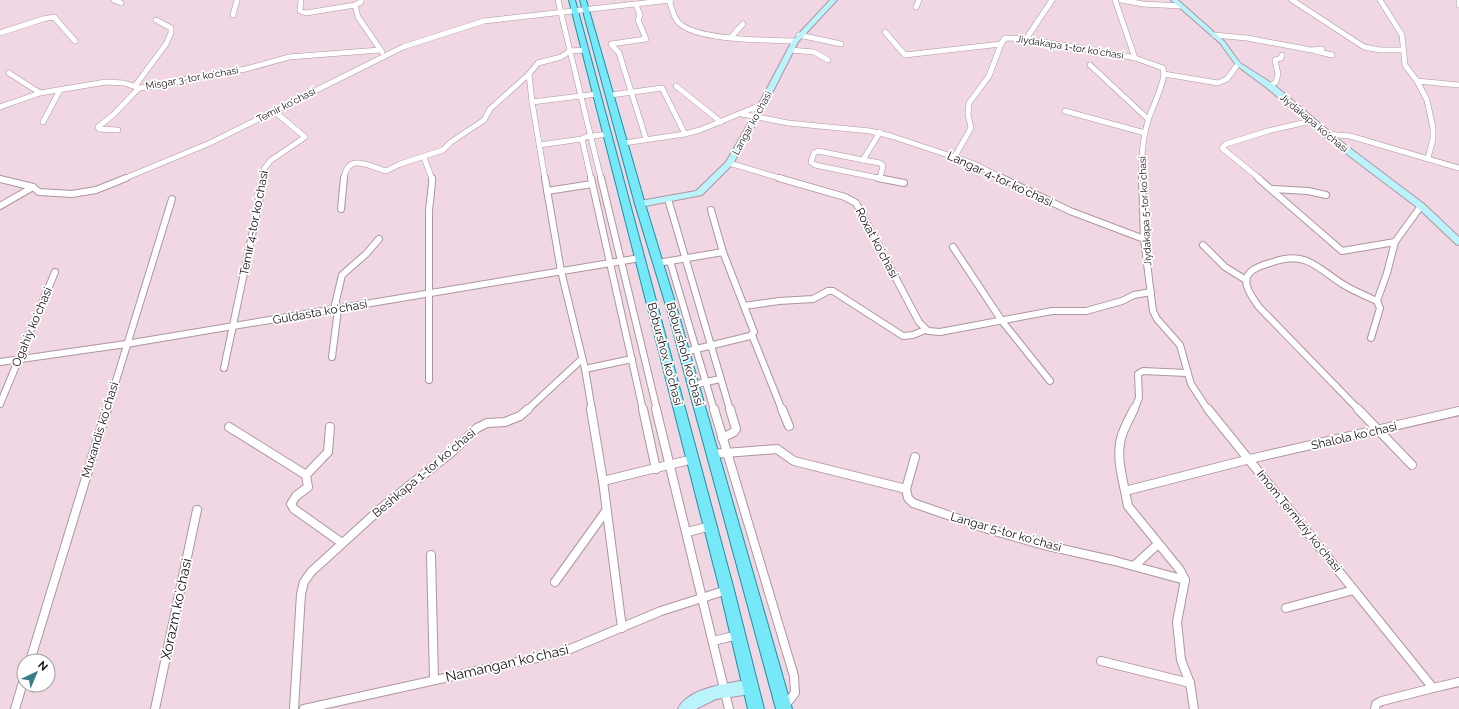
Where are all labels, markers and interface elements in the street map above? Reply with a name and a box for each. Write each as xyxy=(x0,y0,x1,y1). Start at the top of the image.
street label: Jiydakapa 1-tor koʻchasi xyxy=(1016,33,1124,61)
street label: Misgar 3-tor koʻchasi xyxy=(145,64,239,92)
street label: Temir ko'chasi xyxy=(255,86,317,124)
street label: Langar koʻchasi xyxy=(730,89,774,157)
street label: Jiydakapa ko'chasi xyxy=(1278,91,1350,155)
street label: Langar 4-tor koʻchasi xyxy=(945,148,1055,210)
street label: Jiydakapa 5-tor koʻchasi xyxy=(1137,156,1153,266)
street label: Temir 4-tor koʻchasi xyxy=(237,169,271,277)
street label: Roxat koʻchasi xyxy=(853,205,901,281)
street label: Ogahiy koʻchasi xyxy=(9,285,55,369)
street label: Guldasta koʻchasi xyxy=(272,297,368,327)
street label: Boburshoh koʻchasi xyxy=(663,300,707,408)
street label: Boburshox ko'chasi xyxy=(645,301,685,407)
street label: Muxandis koʻchasi xyxy=(79,380,121,480)
street label: Shalola koʻchasi xyxy=(1310,419,1398,453)
street label: Beshkapa 1-tor koʼchasi xyxy=(370,426,478,520)
street label: Imom Termiziy koʻchasi xyxy=(1254,467,1344,575)
street label: Langar 5-tor koʻchasi xyxy=(949,509,1063,555)
street label: Xorazm koʻchasi xyxy=(157,557,195,661)
street label: Namangan koʻchasi xyxy=(444,641,570,685)
north arrow xyxy=(16,653,56,693)
text: N xyxy=(35,659,50,674)

